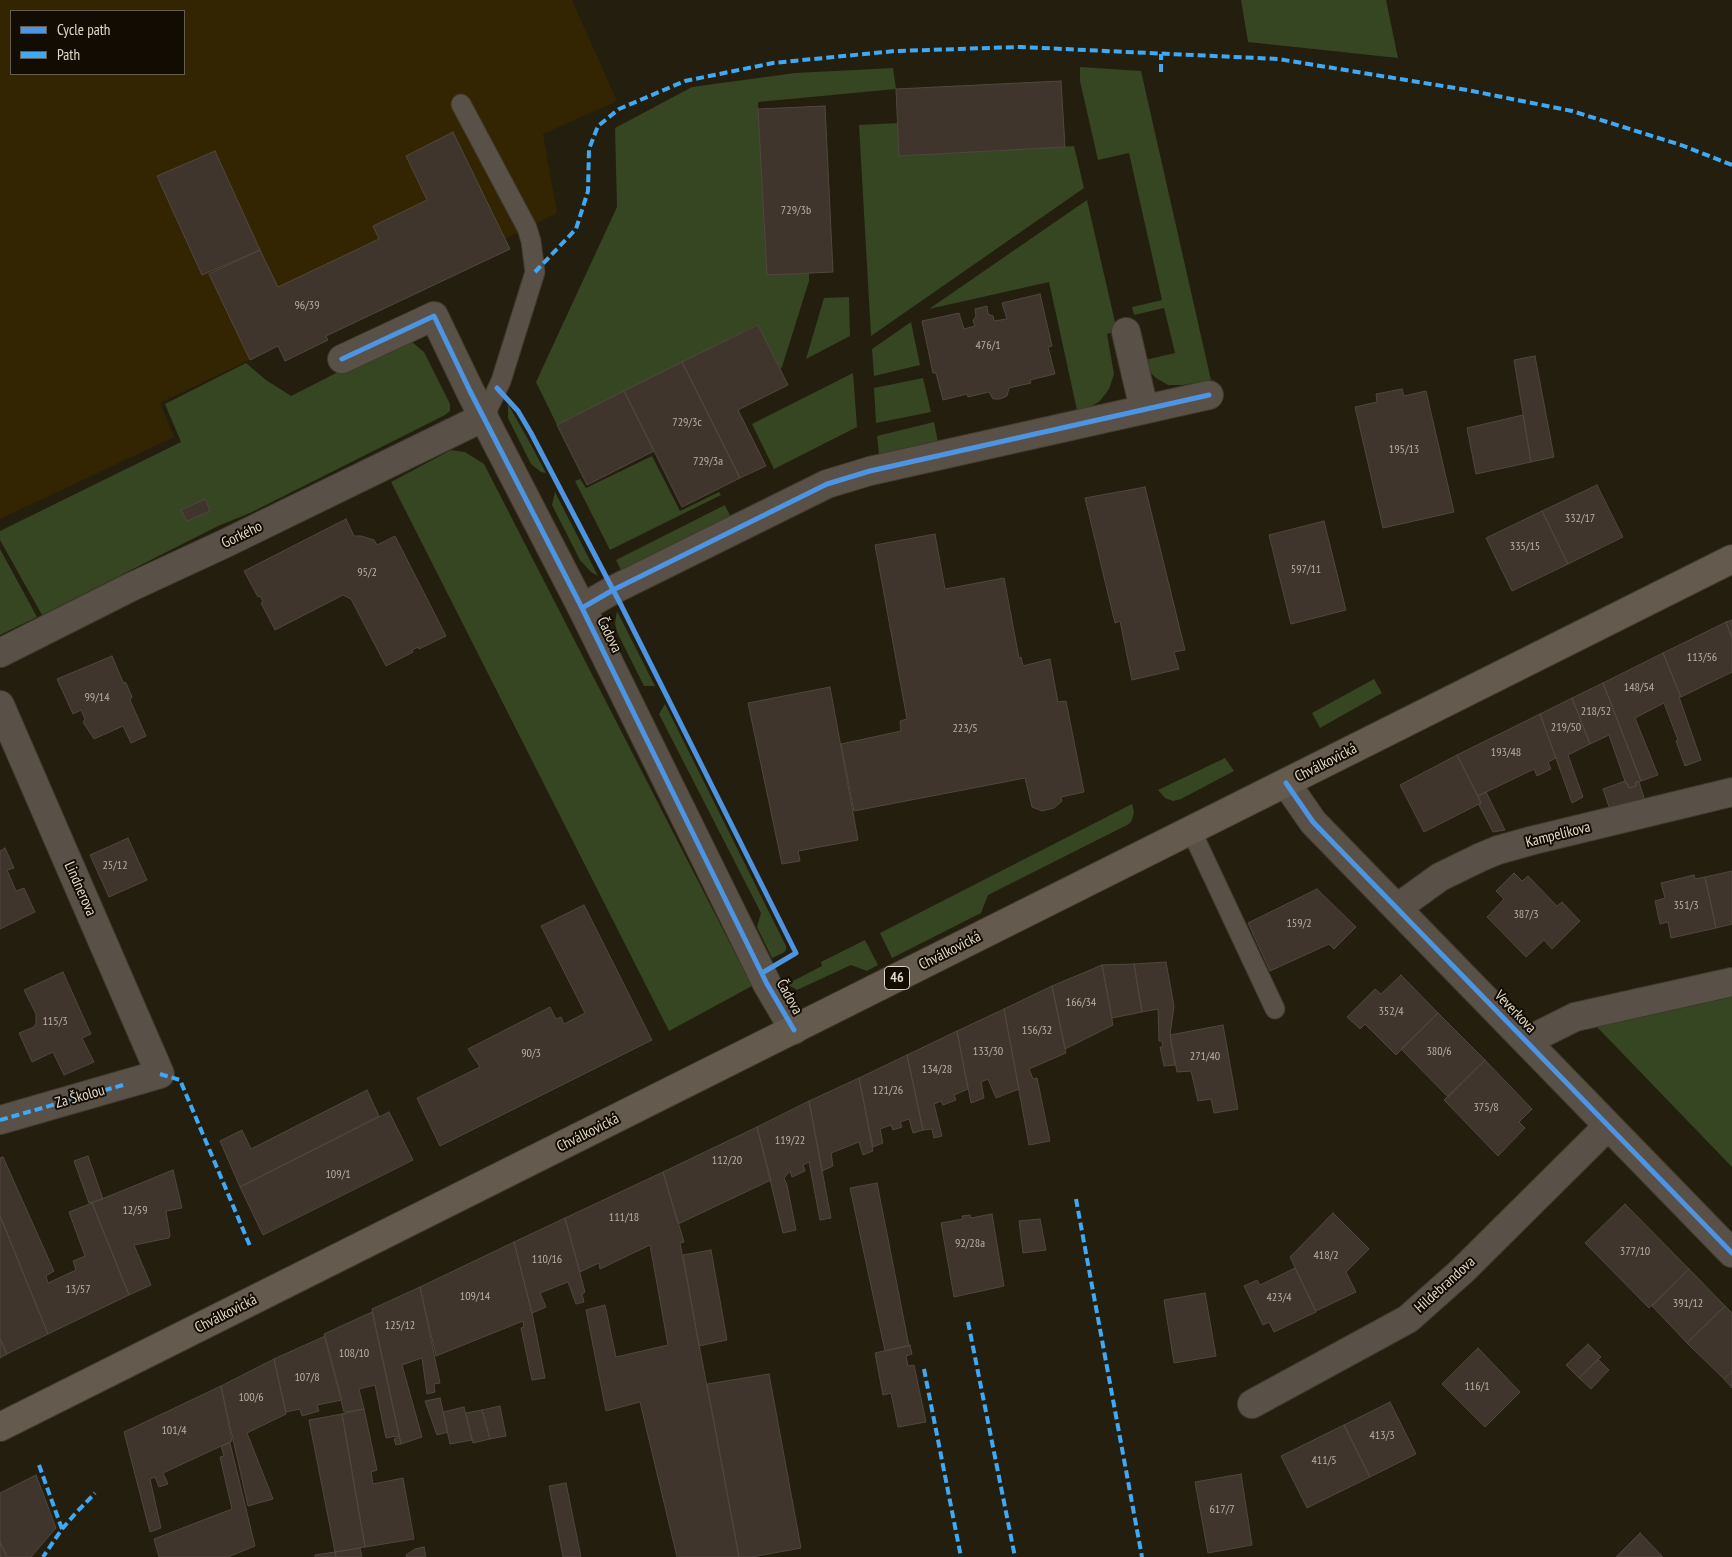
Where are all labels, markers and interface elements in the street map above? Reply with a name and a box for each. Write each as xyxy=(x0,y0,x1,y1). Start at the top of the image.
legend xyxy=(10,10,185,75)
text: Cycle path xyxy=(57,20,110,39)
text: Path xyxy=(57,45,80,64)
house number: 729/3b xyxy=(781,204,811,218)
house number: 96/39 xyxy=(294,299,320,313)
house number: 476/1 xyxy=(975,339,1001,353)
house number: 729/3c xyxy=(672,416,702,430)
house number: 195/13 xyxy=(1389,443,1419,457)
house number: 729/3a xyxy=(693,455,723,469)
house number: 332/17 xyxy=(1565,512,1595,526)
street label: Gorkého xyxy=(219,518,265,552)
house number: 335/15 xyxy=(1510,540,1540,554)
house number: 597/11 xyxy=(1291,563,1321,577)
house number: 95/2 xyxy=(357,566,377,580)
street label: Čadova xyxy=(593,614,625,656)
house number: 113/56 xyxy=(1687,651,1717,665)
house number: 148/54 xyxy=(1624,681,1654,695)
house number: 99/14 xyxy=(84,691,110,705)
house number: 218/52 xyxy=(1581,705,1611,719)
house number: 219/50 xyxy=(1551,721,1581,735)
house number: 223/5 xyxy=(952,722,978,736)
street label: Chválkovická xyxy=(1292,740,1360,786)
house number: 193/48 xyxy=(1491,746,1521,760)
street label: Kampelíkova xyxy=(1524,818,1592,852)
street label: Lindnerova xyxy=(60,859,100,919)
house number: 25/12 xyxy=(102,859,128,873)
house number: 351/3 xyxy=(1673,899,1699,913)
house number: 387/3 xyxy=(1513,908,1539,922)
house number: 159/2 xyxy=(1286,917,1312,931)
street label: Chválkovická xyxy=(916,928,984,974)
road number: 46 xyxy=(884,966,910,990)
street label: Čadova xyxy=(772,976,806,1018)
street label: Veverkova xyxy=(1490,987,1540,1037)
house number: 166/34 xyxy=(1066,996,1096,1010)
house number: 352/4 xyxy=(1378,1005,1404,1019)
house number: 115/3 xyxy=(42,1015,68,1029)
house number: 156/32 xyxy=(1022,1024,1052,1038)
house number: 133/30 xyxy=(973,1045,1003,1059)
house number: 380/6 xyxy=(1426,1045,1452,1059)
house number: 90/3 xyxy=(521,1047,541,1061)
house number: 271/40 xyxy=(1190,1050,1220,1064)
house number: 134/28 xyxy=(922,1063,952,1077)
street label: Za Školou xyxy=(53,1081,107,1113)
house number: 121/26 xyxy=(873,1084,903,1098)
house number: 375/8 xyxy=(1473,1101,1499,1115)
street label: Chválkovická xyxy=(554,1110,622,1156)
house number: 119/22 xyxy=(775,1134,805,1148)
house number: 112/20 xyxy=(712,1154,742,1168)
house number: 109/1 xyxy=(325,1168,351,1182)
house number: 12/59 xyxy=(122,1204,148,1218)
house number: 111/18 xyxy=(609,1211,639,1225)
house number: 92/28a xyxy=(955,1237,985,1251)
house number: 377/10 xyxy=(1620,1245,1650,1259)
house number: 418/2 xyxy=(1313,1249,1339,1263)
house number: 110/16 xyxy=(532,1253,562,1267)
street label: Hildebrandova xyxy=(1411,1253,1479,1317)
house number: 13/57 xyxy=(65,1283,91,1297)
house number: 109/14 xyxy=(460,1290,490,1304)
street label: Chválkovická xyxy=(192,1291,260,1337)
house number: 423/4 xyxy=(1266,1291,1292,1305)
house number: 391/12 xyxy=(1673,1297,1703,1311)
house number: 125/12 xyxy=(385,1319,415,1333)
house number: 108/10 xyxy=(339,1347,369,1361)
house number: 107/8 xyxy=(294,1371,320,1385)
house number: 116/1 xyxy=(1464,1380,1490,1394)
house number: 100/6 xyxy=(238,1391,264,1405)
house number: 101/4 xyxy=(161,1424,187,1438)
house number: 413/3 xyxy=(1369,1429,1395,1443)
house number: 411/5 xyxy=(1311,1454,1337,1468)
house number: 617/7 xyxy=(1209,1503,1235,1517)

